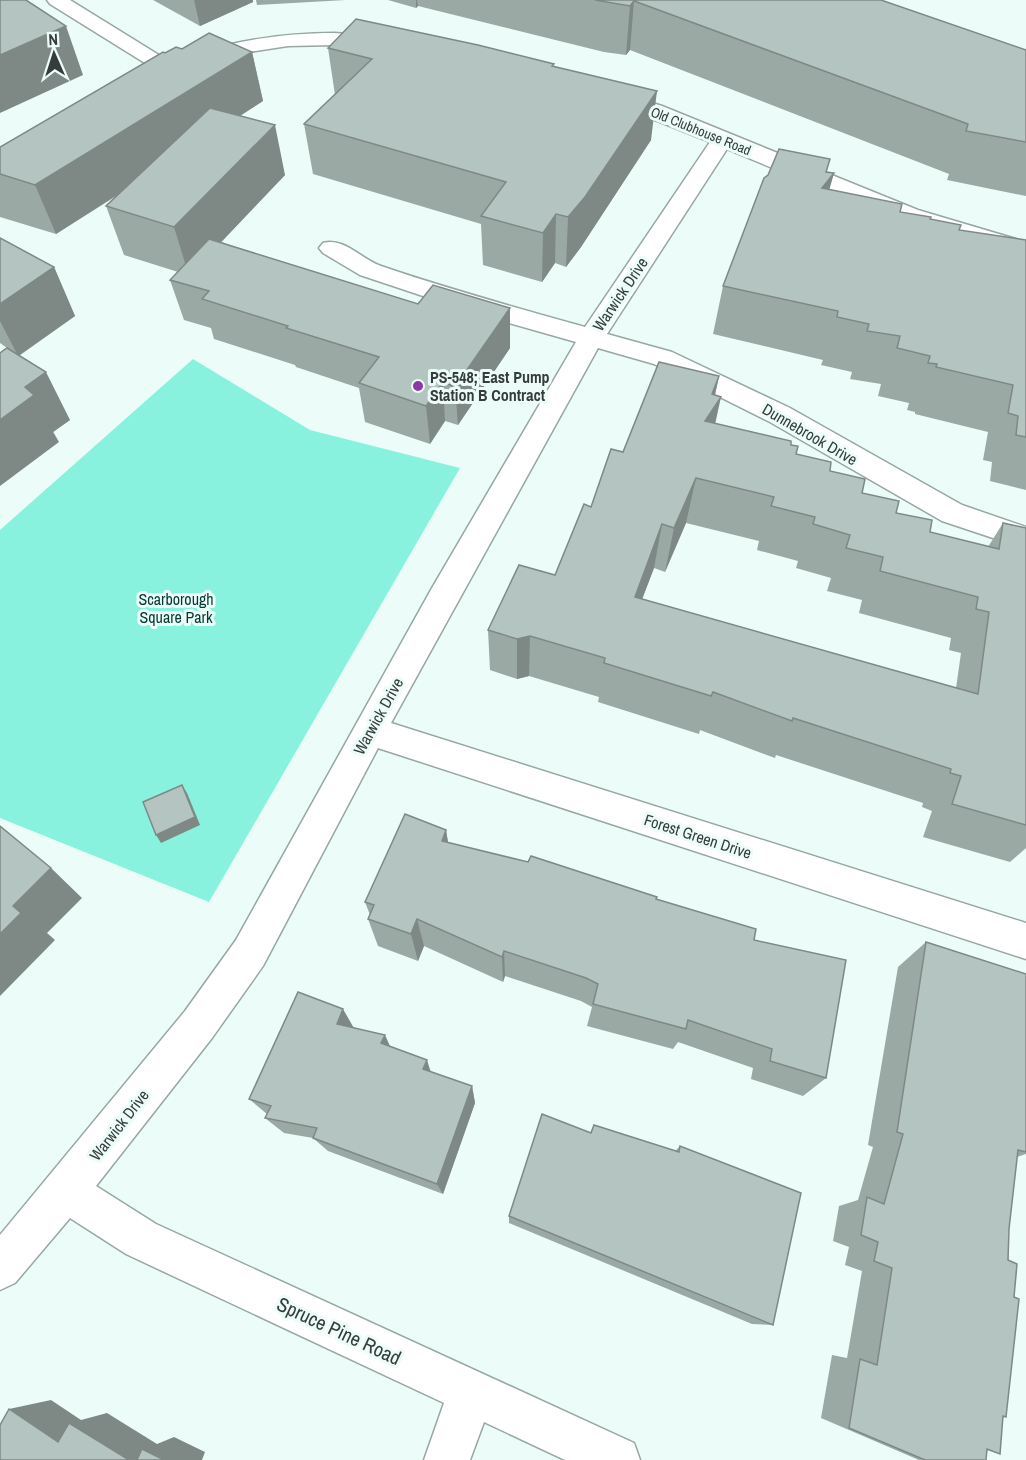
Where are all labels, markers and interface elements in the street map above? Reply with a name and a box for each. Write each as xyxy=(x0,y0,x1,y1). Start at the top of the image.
north arrow xyxy=(24,24,84,84)
text: N xyxy=(48,28,59,50)
street label: Old Clubhouse Road xyxy=(648,103,754,159)
street label: Warwick Drive xyxy=(587,253,653,335)
place label: PS-548; East Pump Station B Contract xyxy=(430,366,550,406)
marker: PS-548; East Pump Station B Contract xyxy=(411,379,425,393)
street label: Dunnebrook Drive xyxy=(758,398,862,470)
park label: Scarborough Square Park xyxy=(138,588,214,628)
street label: Warwick Drive xyxy=(348,674,408,758)
street label: Forest Green Drive xyxy=(642,808,754,864)
street label: Warwick Drive xyxy=(84,1085,154,1165)
street label: Spruce Pine Road xyxy=(273,1290,406,1371)

